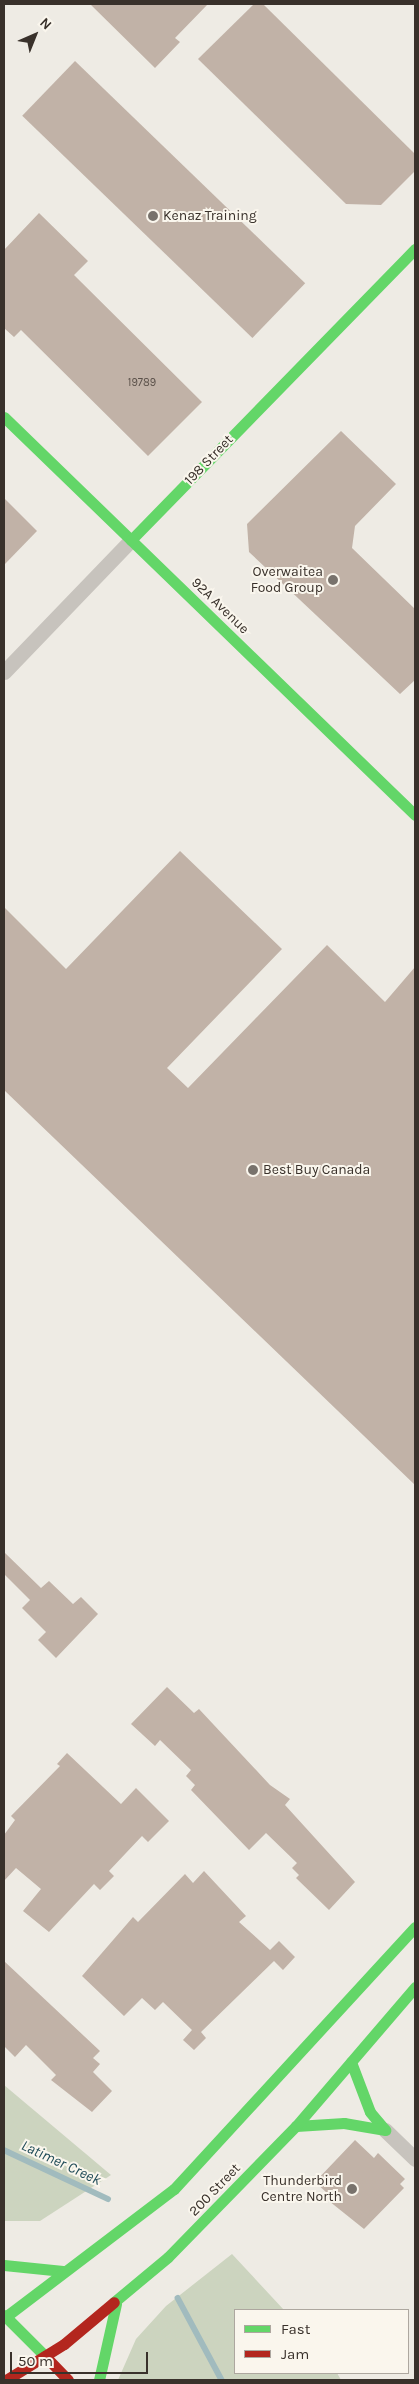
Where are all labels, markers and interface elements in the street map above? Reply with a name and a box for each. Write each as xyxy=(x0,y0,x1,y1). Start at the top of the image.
north arrow xyxy=(10,10,60,60)
text: N xyxy=(36,14,55,33)
place label: Kenaz Training xyxy=(163,208,257,224)
marker: Kenaz Training xyxy=(147,210,159,222)
house number: 19789 xyxy=(128,376,156,390)
street label: 198 Street xyxy=(181,431,237,489)
place label: Overwaitea Food Group xyxy=(251,564,323,596)
street label: 92A Avenue xyxy=(188,574,252,638)
marker: Overwaitea Food Group xyxy=(327,574,339,586)
place label: Best Buy Canada xyxy=(263,1162,370,1178)
marker: Best Buy Canada xyxy=(247,1164,259,1176)
water label: Latimer Creek xyxy=(18,2137,104,2189)
street label: 200 Street xyxy=(186,2160,244,2220)
place label: Thunderbird Centre North xyxy=(261,2173,342,2206)
marker: Thunderbird Centre North xyxy=(346,2183,358,2195)
legend xyxy=(234,2309,409,2374)
text: Fast xyxy=(281,2320,310,2338)
scale bar xyxy=(12,2342,150,2374)
text: Jam xyxy=(281,2345,309,2363)
text: 50 m xyxy=(18,2352,53,2370)

